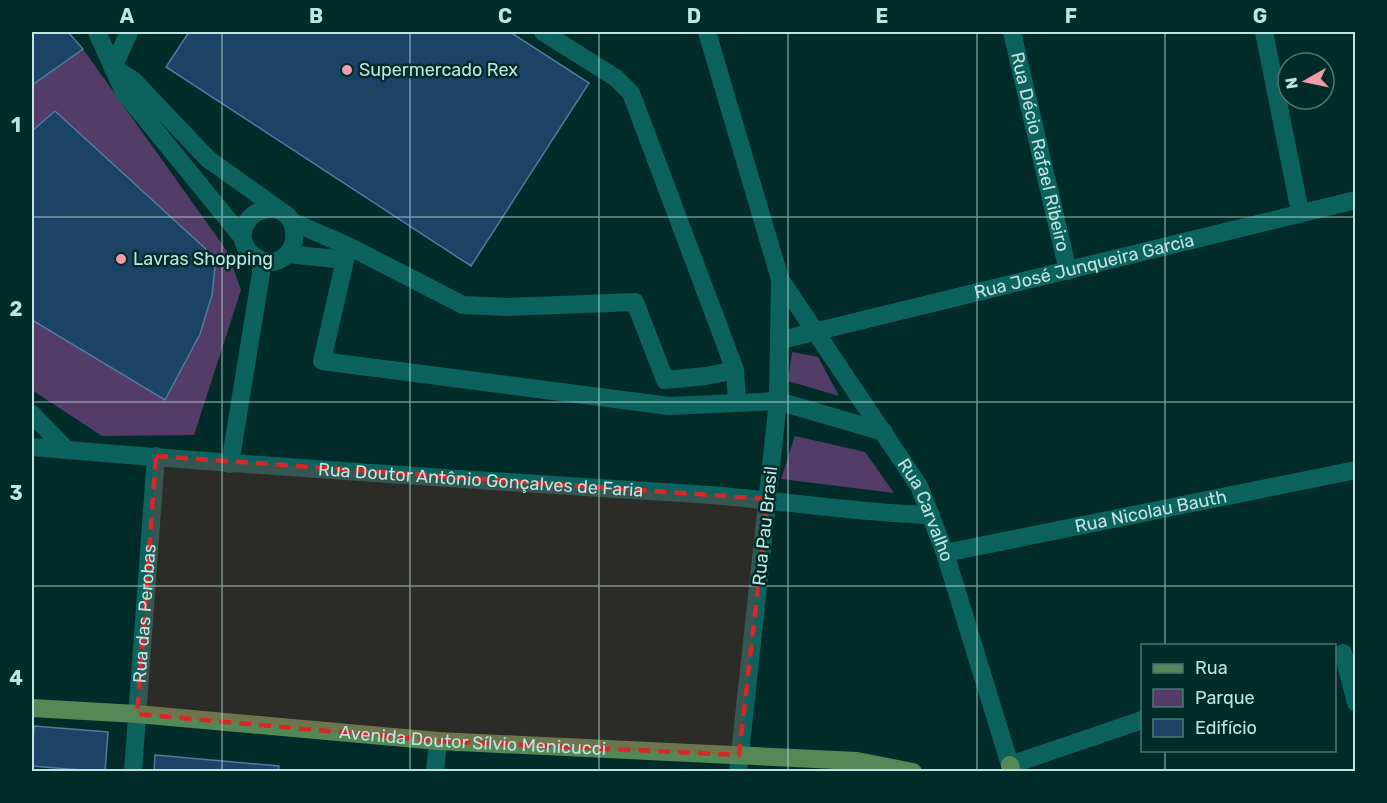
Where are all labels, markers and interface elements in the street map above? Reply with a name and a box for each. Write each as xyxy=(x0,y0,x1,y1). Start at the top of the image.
text: A xyxy=(120,4,135,28)
text: B xyxy=(309,4,323,28)
text: C xyxy=(498,4,512,28)
text: D xyxy=(687,4,701,28)
text: E xyxy=(876,4,888,28)
text: F xyxy=(1065,4,1077,28)
text: G xyxy=(1253,4,1267,28)
street label: Rua Décio Rafael Ribeiro xyxy=(1006,50,1074,254)
north arrow xyxy=(1276,51,1336,111)
place label: Supermercado Rex xyxy=(359,59,518,81)
marker: Supermercado Rex xyxy=(340,63,354,77)
text: N xyxy=(1281,76,1302,90)
text: 1 xyxy=(11,113,21,137)
street label: Rua José Junqueira Garcia xyxy=(972,229,1196,304)
place label: Lavras Shopping xyxy=(133,248,273,270)
marker: Lavras Shopping xyxy=(114,252,128,266)
text: 2 xyxy=(10,297,23,321)
street label: Rua Carvalho xyxy=(893,454,958,564)
street label: Rua Doutor Antônio Gonçalves de Faria xyxy=(317,458,644,502)
street label: Rua Pau Brasil xyxy=(748,465,782,587)
text: 3 xyxy=(9,481,23,505)
street label: Rua Nicolau Bauth xyxy=(1073,485,1229,538)
street label: Rua das Perobas xyxy=(129,543,161,684)
legend xyxy=(1141,644,1336,752)
text: Rua xyxy=(1195,657,1228,679)
text: 4 xyxy=(9,666,23,690)
text: Parque xyxy=(1195,687,1255,709)
text: Edifício xyxy=(1195,717,1257,739)
street label: Avenida Doutor Sílvio Menicucci xyxy=(338,721,607,760)

